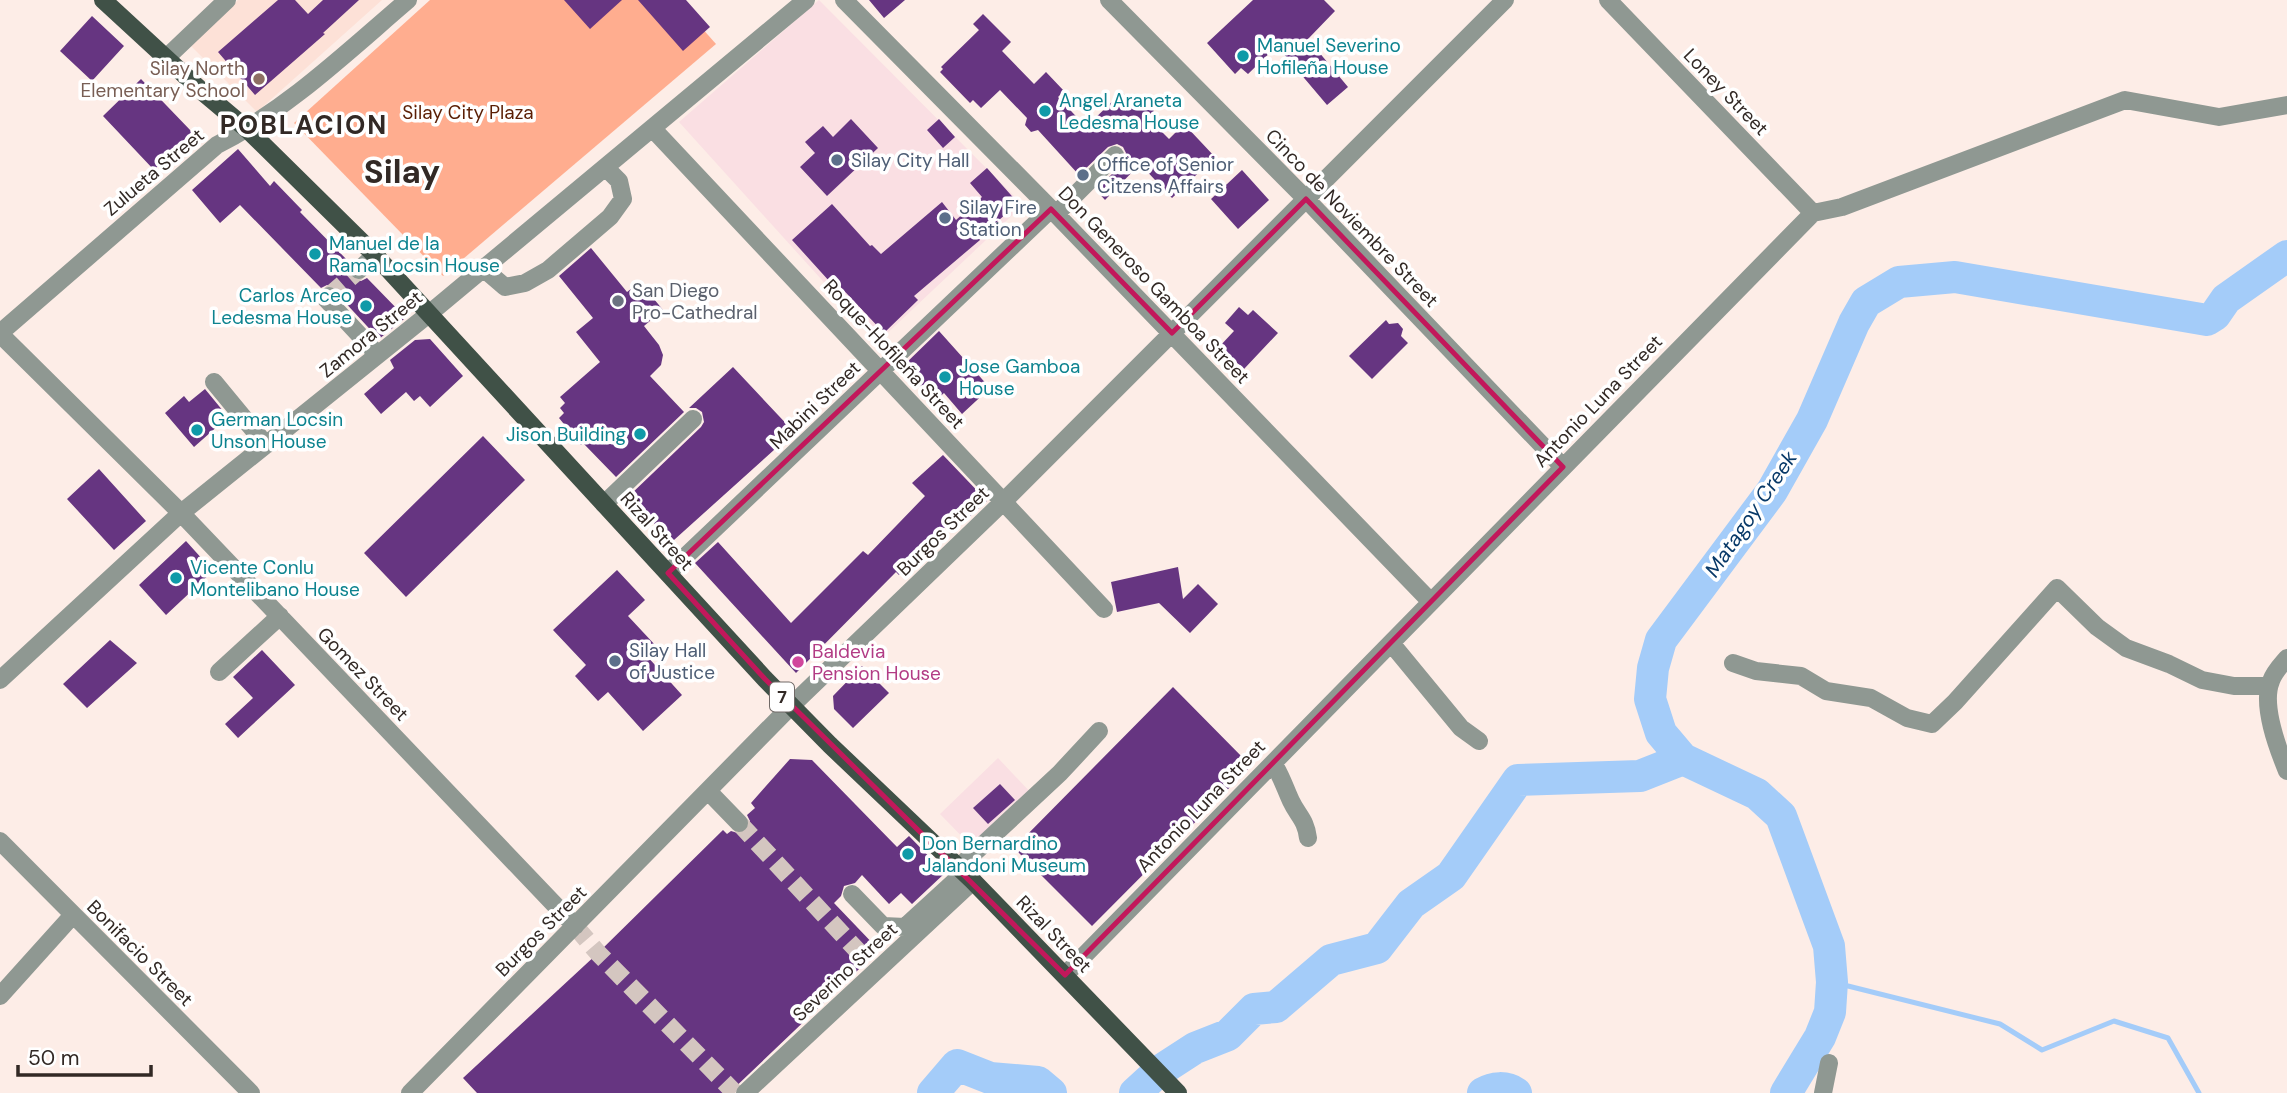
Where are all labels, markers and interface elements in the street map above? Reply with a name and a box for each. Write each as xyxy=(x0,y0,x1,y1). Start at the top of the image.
place label: Manuel Severino Hofileña House xyxy=(1257,33,1401,80)
street label: Loney Street xyxy=(1678,43,1774,141)
marker: Manuel Severino Hofileña House xyxy=(1235,48,1251,64)
place label: Silay North Elementary School xyxy=(81,56,245,103)
marker: Silay North Elementary School xyxy=(251,71,267,87)
place label: Angel Araneta Ledesma House xyxy=(1059,88,1199,135)
park label: Silay City Plaza xyxy=(402,100,534,125)
marker: Angel Araneta Ledesma House xyxy=(1037,103,1053,119)
district label: POBLACION xyxy=(220,108,388,142)
street label: Zulueta Street xyxy=(99,123,209,221)
street label: Cinco de Noviembre Street xyxy=(1260,124,1444,312)
place label: Silay City Hall xyxy=(851,148,969,173)
district label: Silay xyxy=(364,150,440,193)
marker: Silay City Hall xyxy=(829,152,845,168)
place label: Office of Senior Citzens Affairs xyxy=(1097,152,1234,199)
marker: Office of Senior Citzens Affairs xyxy=(1075,167,1091,183)
street label: Don Generoso Gamboa Street xyxy=(1053,181,1255,389)
place label: Silay Fire Station xyxy=(959,195,1037,242)
marker: Silay Fire Station xyxy=(937,210,953,226)
place label: Manuel de la Rama Locsin House xyxy=(329,231,500,278)
marker: Manuel de la Rama Locsin House xyxy=(307,246,323,262)
street label: Roque-Hofileña Street xyxy=(818,274,970,434)
place label: San Diego Pro-Cathedral xyxy=(632,278,758,325)
place label: Carlos Arceo Ledesma House xyxy=(212,283,352,330)
street label: Zamora Street xyxy=(315,285,427,383)
marker: San Diego Pro-Cathedral xyxy=(610,293,626,309)
marker: Carlos Arceo Ledesma House xyxy=(358,298,374,314)
street label: Antonio Luna Street xyxy=(1528,329,1668,473)
place label: Jose Gamboa House xyxy=(959,354,1080,401)
street label: Mabini Street xyxy=(764,355,866,455)
marker: Jose Gamboa House xyxy=(937,369,953,385)
place label: German Locsin Unson House xyxy=(211,407,343,454)
marker: German Locsin Unson House xyxy=(189,422,205,438)
place label: Jison Building xyxy=(506,422,626,447)
marker: Jison Building xyxy=(632,426,648,442)
water label: Matagoy Creek xyxy=(1698,445,1804,583)
street label: Burgos Street xyxy=(891,481,995,581)
street label: Rizal Street xyxy=(615,486,699,576)
place label: Vicente Conlu Montelibano House xyxy=(190,555,360,602)
marker: Vicente Conlu Montelibano House xyxy=(168,570,184,586)
street label: Gomez Street xyxy=(312,622,414,726)
place label: Silay Hall of Justice xyxy=(629,638,715,685)
place label: Baldevia Pension House xyxy=(812,639,941,686)
marker: Silay Hall of Justice xyxy=(607,653,623,669)
marker: Baldevia Pension House xyxy=(790,654,806,670)
road number: 7 xyxy=(770,682,794,712)
street label: Antonio Luna Street xyxy=(1131,734,1271,878)
place label: Don Bernardino Jalandoni Museum xyxy=(922,831,1086,878)
marker: Don Bernardino Jalandoni Museum xyxy=(900,846,916,862)
street label: Burgos Street xyxy=(490,880,592,982)
street label: Rizal Street xyxy=(1011,890,1097,978)
street label: Bonifacio Street xyxy=(82,895,198,1011)
street label: Severino Street xyxy=(787,917,903,1027)
scale bar xyxy=(18,1034,150,1078)
text: 50 m xyxy=(28,1044,79,1072)

